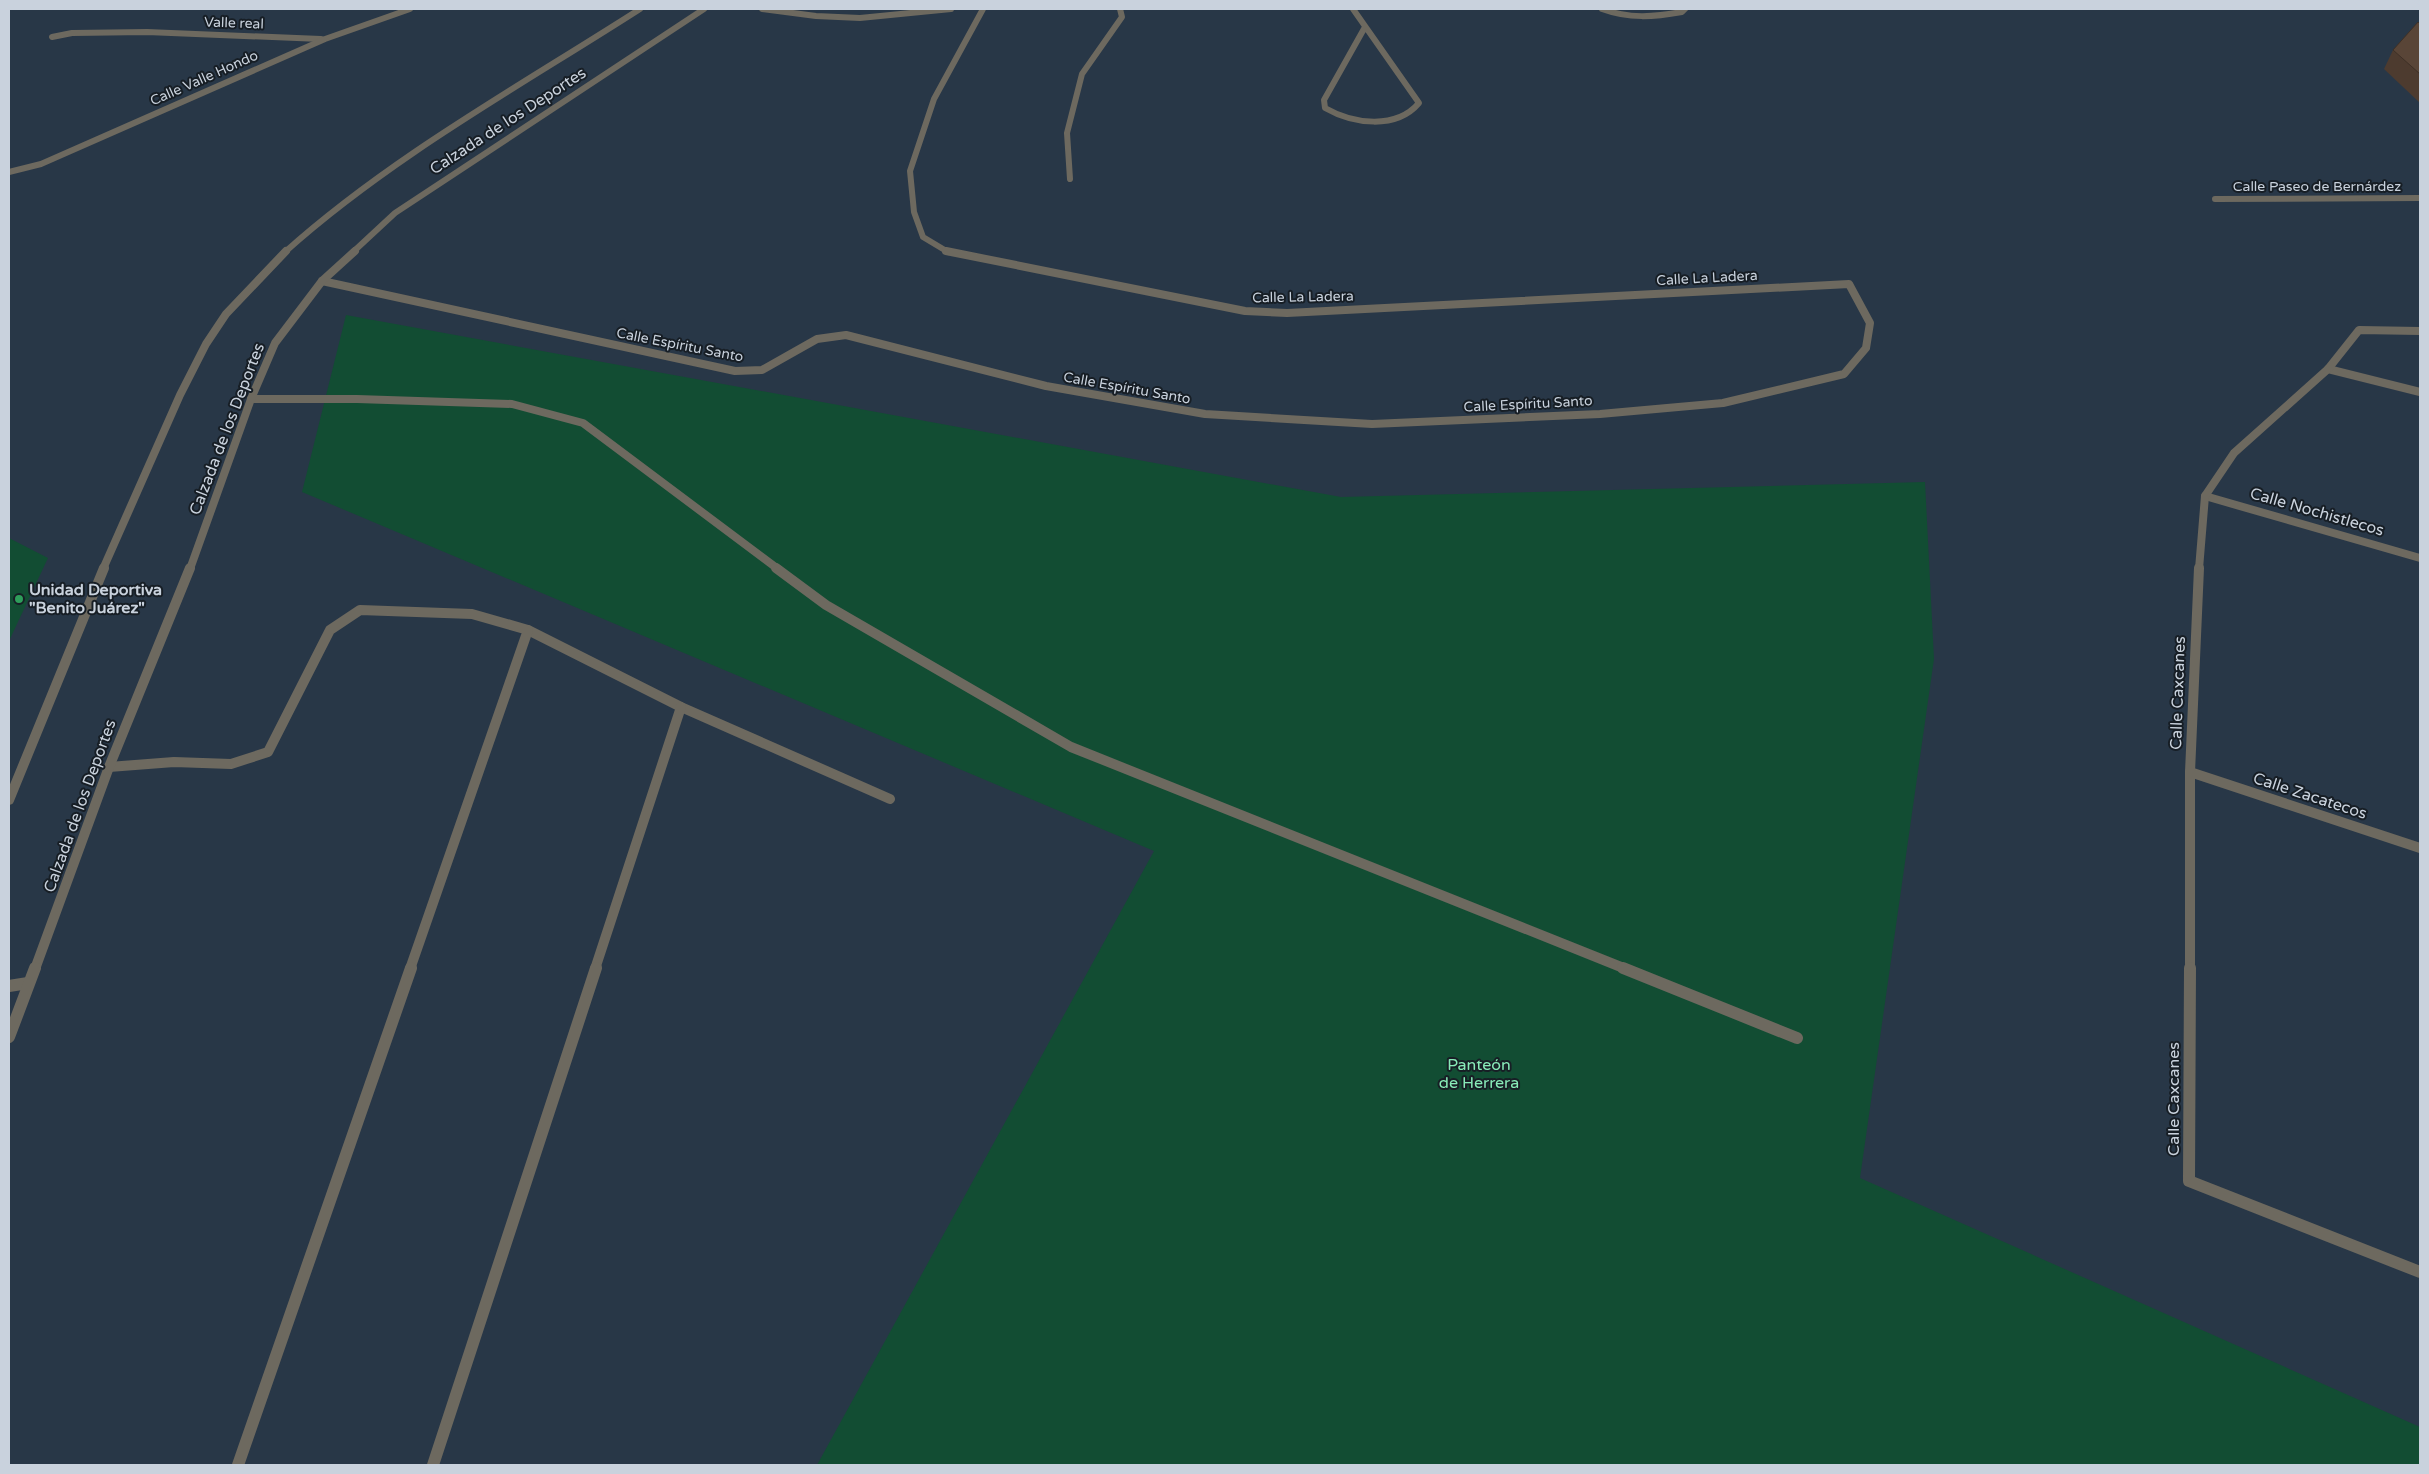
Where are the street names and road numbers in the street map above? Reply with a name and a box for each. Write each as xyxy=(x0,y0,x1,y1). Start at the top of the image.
street label: Valle real xyxy=(204,13,264,33)
street label: Calle Valle Hondo xyxy=(147,47,261,109)
street label: Calzada de los Deportes xyxy=(426,63,590,179)
street label: Calle Paseo de Bernárdez xyxy=(2233,178,2401,195)
street label: Calle La Ladera xyxy=(1656,267,1758,289)
street label: Calle La Ladera xyxy=(1252,288,1354,306)
street label: Calle Espíritu Santo xyxy=(615,324,745,366)
street label: Calzada de los Deportes xyxy=(185,340,269,518)
street label: Calle Espíritu Santo xyxy=(1062,368,1192,408)
street label: Calle Espíritu Santo xyxy=(1463,392,1593,416)
street label: Calle Nochistlecos xyxy=(2248,483,2386,541)
street label: Calle Caxcanes xyxy=(2166,636,2190,750)
street label: Calzada de los Deportes xyxy=(39,717,121,895)
street label: Calle Zacatecos xyxy=(2250,768,2370,824)
street label: Calle Caxcanes xyxy=(2164,1042,2184,1156)

